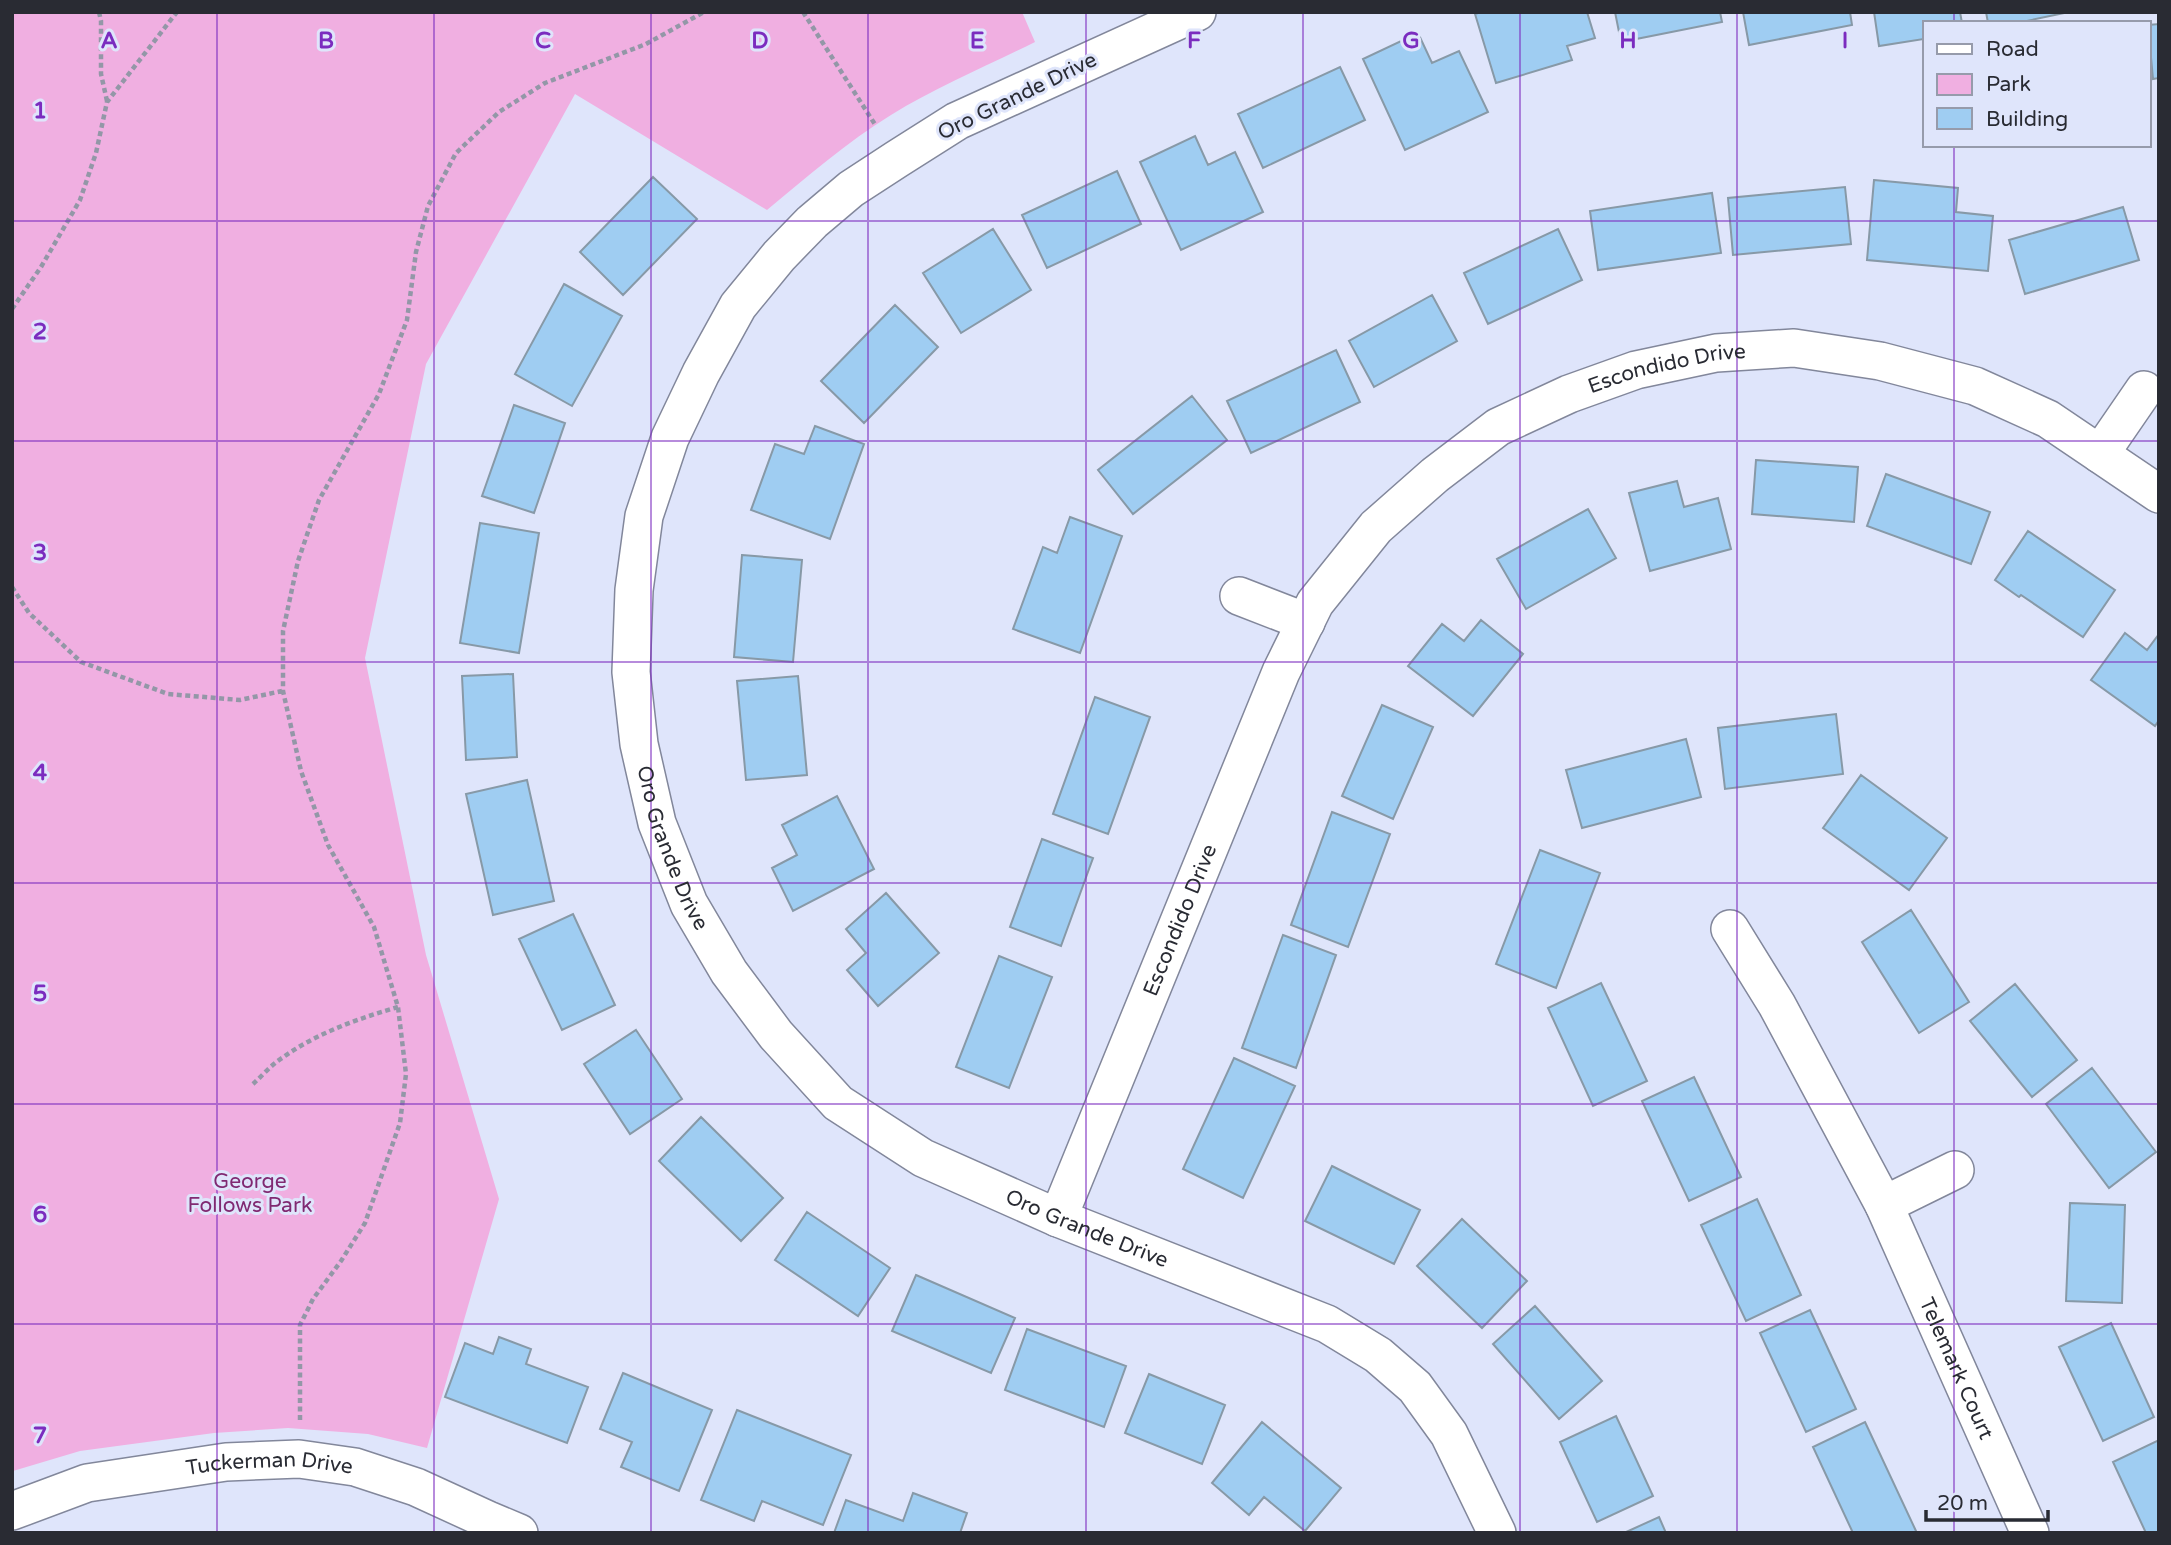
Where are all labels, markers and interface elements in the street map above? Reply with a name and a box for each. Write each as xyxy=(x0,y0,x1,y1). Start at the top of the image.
legend xyxy=(1923,21,2150,147)
text: A xyxy=(100,27,118,55)
text: B xyxy=(318,27,334,55)
text: C xyxy=(535,27,551,55)
text: D xyxy=(751,27,769,55)
text: E xyxy=(970,27,984,55)
text: F xyxy=(1187,27,1201,55)
text: G xyxy=(1402,27,1420,55)
text: H xyxy=(1619,27,1637,55)
text: I xyxy=(1842,27,1848,55)
text: Road xyxy=(1986,37,2039,62)
street label: Oro Grande Drive xyxy=(934,47,1101,146)
text: Park xyxy=(1986,72,2031,97)
text: 1 xyxy=(33,97,47,125)
text: Building xyxy=(1986,107,2068,132)
text: 2 xyxy=(33,318,47,346)
street label: Escondido Drive xyxy=(1585,339,1747,399)
text: 3 xyxy=(33,539,47,567)
text: 4 xyxy=(33,759,48,787)
street label: Oro Grande Drive xyxy=(631,763,714,935)
street label: Escondido Drive xyxy=(1138,840,1222,1000)
text: 5 xyxy=(33,980,47,1008)
park label: George Follows Park xyxy=(188,1169,312,1218)
street label: Oro Grande Drive xyxy=(1001,1184,1172,1273)
text: 6 xyxy=(33,1201,47,1229)
street label: Telemark Court xyxy=(1914,1294,1999,1443)
text: 7 xyxy=(33,1422,47,1450)
street label: Tuckerman Drive xyxy=(184,1447,354,1481)
scale bar xyxy=(1926,1478,2048,1522)
text: 20 m xyxy=(1937,1491,1988,1516)

